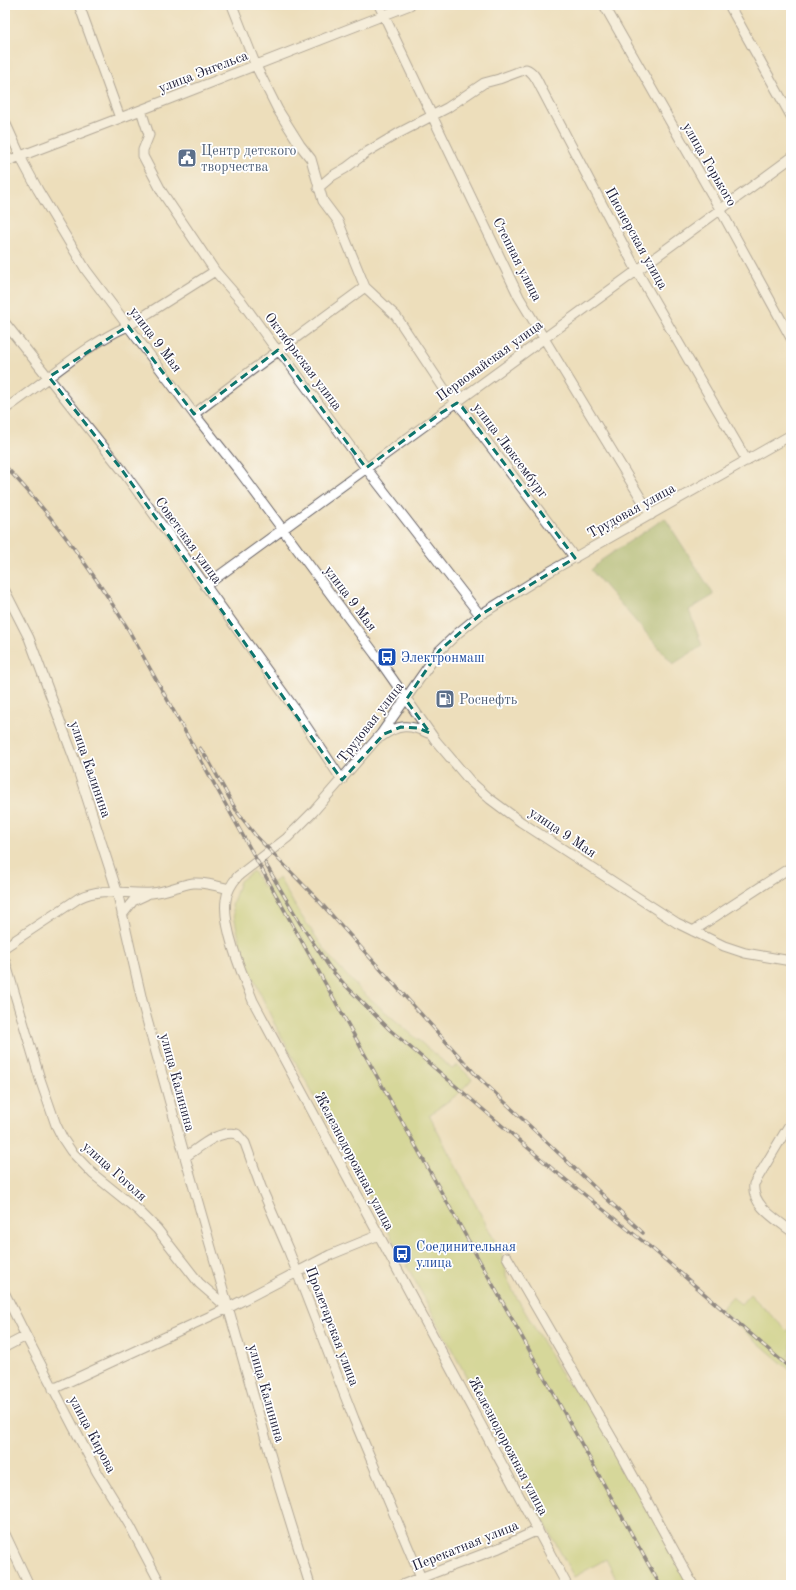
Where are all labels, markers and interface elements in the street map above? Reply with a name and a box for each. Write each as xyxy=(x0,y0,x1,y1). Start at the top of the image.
street label: улица Энгельса xyxy=(157,48,250,95)
street label: улица Горького xyxy=(680,120,739,209)
place label: Центр детского творчества xyxy=(201,144,296,174)
public building icon: Центр детского творчества xyxy=(176,147,198,169)
street label: Пионерская улица xyxy=(602,185,670,292)
street label: Степная улица xyxy=(490,215,544,304)
street label: улица 9 Мая xyxy=(126,304,184,375)
street label: Октябрьская улица xyxy=(262,310,344,413)
street label: Первомайская улица xyxy=(434,317,546,404)
street label: улица Люксембург xyxy=(470,400,550,501)
street label: Трудовая улица xyxy=(585,481,678,541)
street label: Советская улица xyxy=(152,495,224,586)
street label: улица 9 Мая xyxy=(321,563,379,634)
bus stop icon: Электронмаш xyxy=(376,646,398,668)
place label: Электронмаш xyxy=(401,651,485,665)
street label: Трудовая улица xyxy=(335,680,407,766)
fuel station icon: Роснефть xyxy=(434,688,456,710)
place label: Роснефть xyxy=(459,693,518,708)
street label: улица Калинина xyxy=(67,719,113,820)
street label: улица 9 Мая xyxy=(526,805,599,860)
street label: улица Калинина xyxy=(157,1032,197,1133)
street label: Железнодорожная улица xyxy=(312,1090,396,1233)
street label: улица Гоголя xyxy=(79,1139,149,1204)
place label: Соединительная улица xyxy=(416,1240,516,1270)
bus stop icon: Соединительная улица xyxy=(391,1243,413,1265)
street label: Пролетарская улица xyxy=(303,1265,361,1388)
street label: улица Калинина xyxy=(245,1343,287,1444)
street label: Железнодорожная улица xyxy=(466,1375,550,1518)
street label: улица Кирова xyxy=(66,1394,118,1475)
street label: Перекатная улица xyxy=(410,1518,521,1574)

